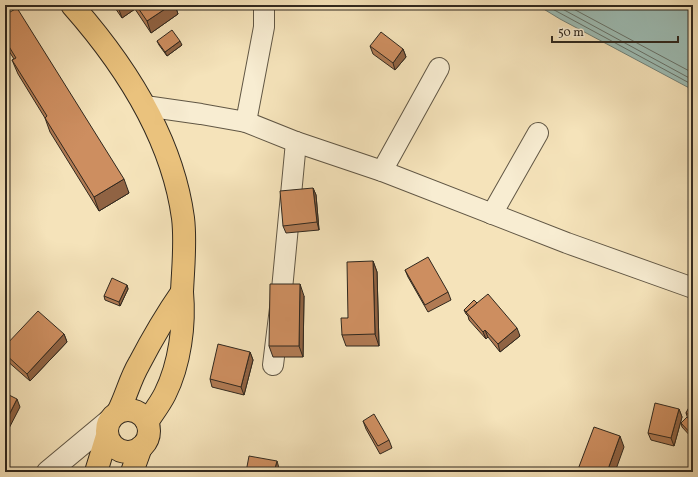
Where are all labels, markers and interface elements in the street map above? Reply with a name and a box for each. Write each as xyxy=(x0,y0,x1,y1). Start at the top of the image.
scale bar xyxy=(552,18,678,44)
text: 50 m xyxy=(558,25,584,41)

